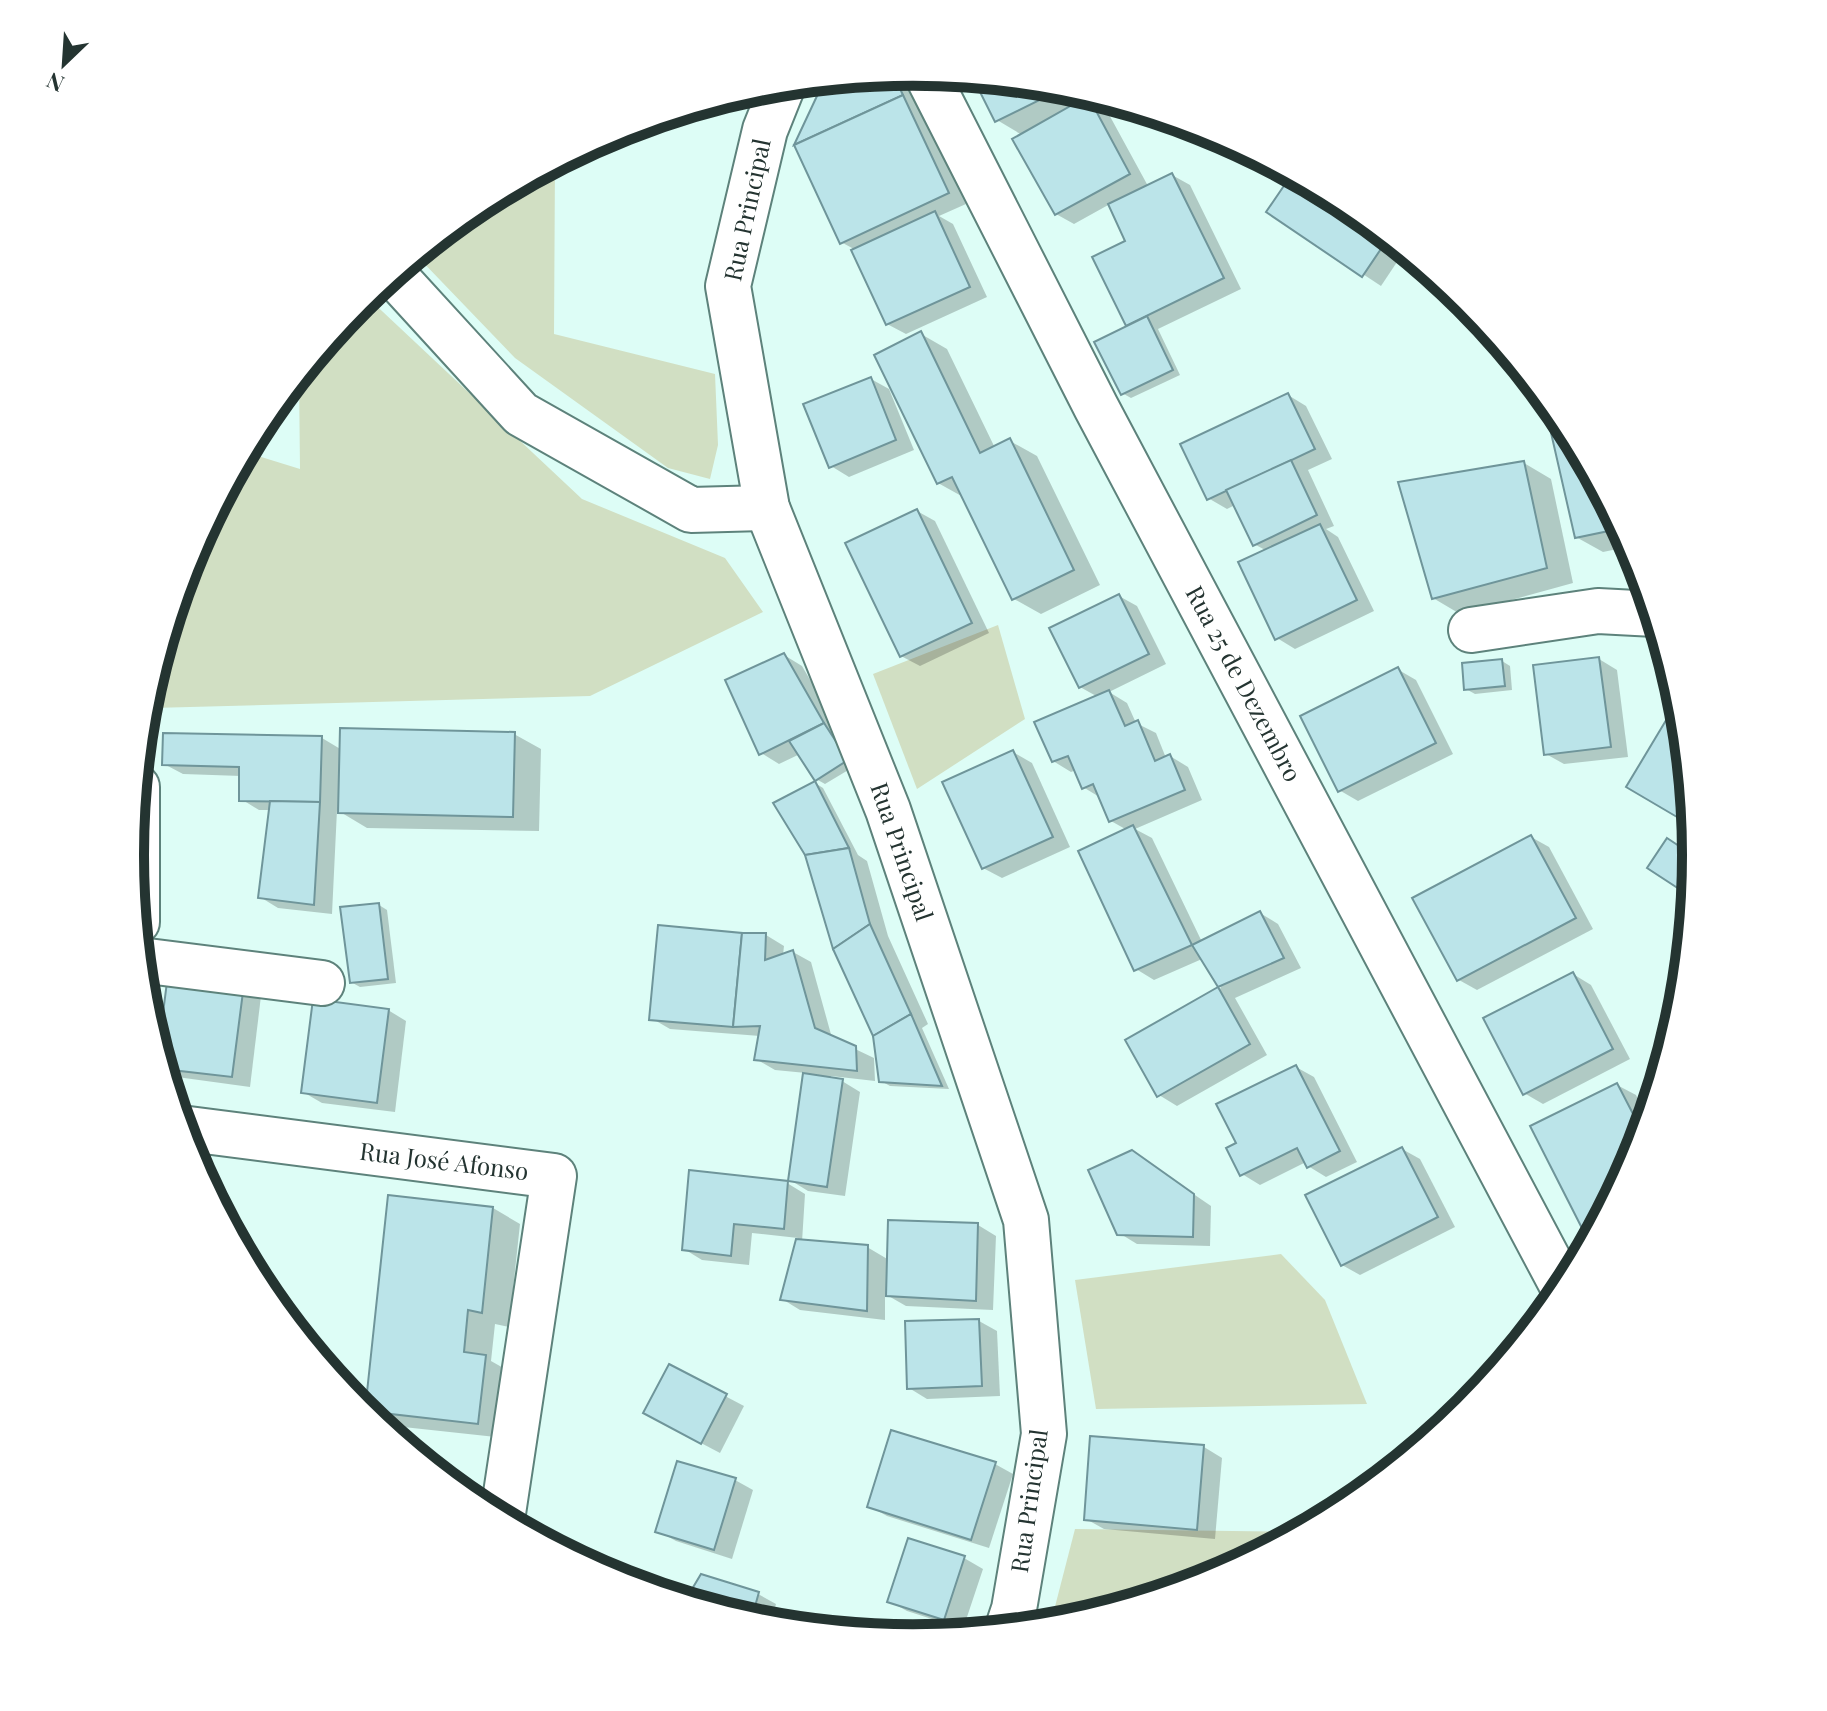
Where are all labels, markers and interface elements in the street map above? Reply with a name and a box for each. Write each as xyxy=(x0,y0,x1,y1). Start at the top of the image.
north arrow xyxy=(24,24,104,104)
text: N xyxy=(41,66,69,100)
street label: Rua Principal xyxy=(715,135,777,284)
street label: Rua 25 de Dezembro xyxy=(1180,580,1310,787)
street label: Rua Principal xyxy=(864,778,942,925)
street label: Rua José Afonso xyxy=(358,1134,530,1186)
street label: Rua Principal xyxy=(1002,1427,1054,1575)

